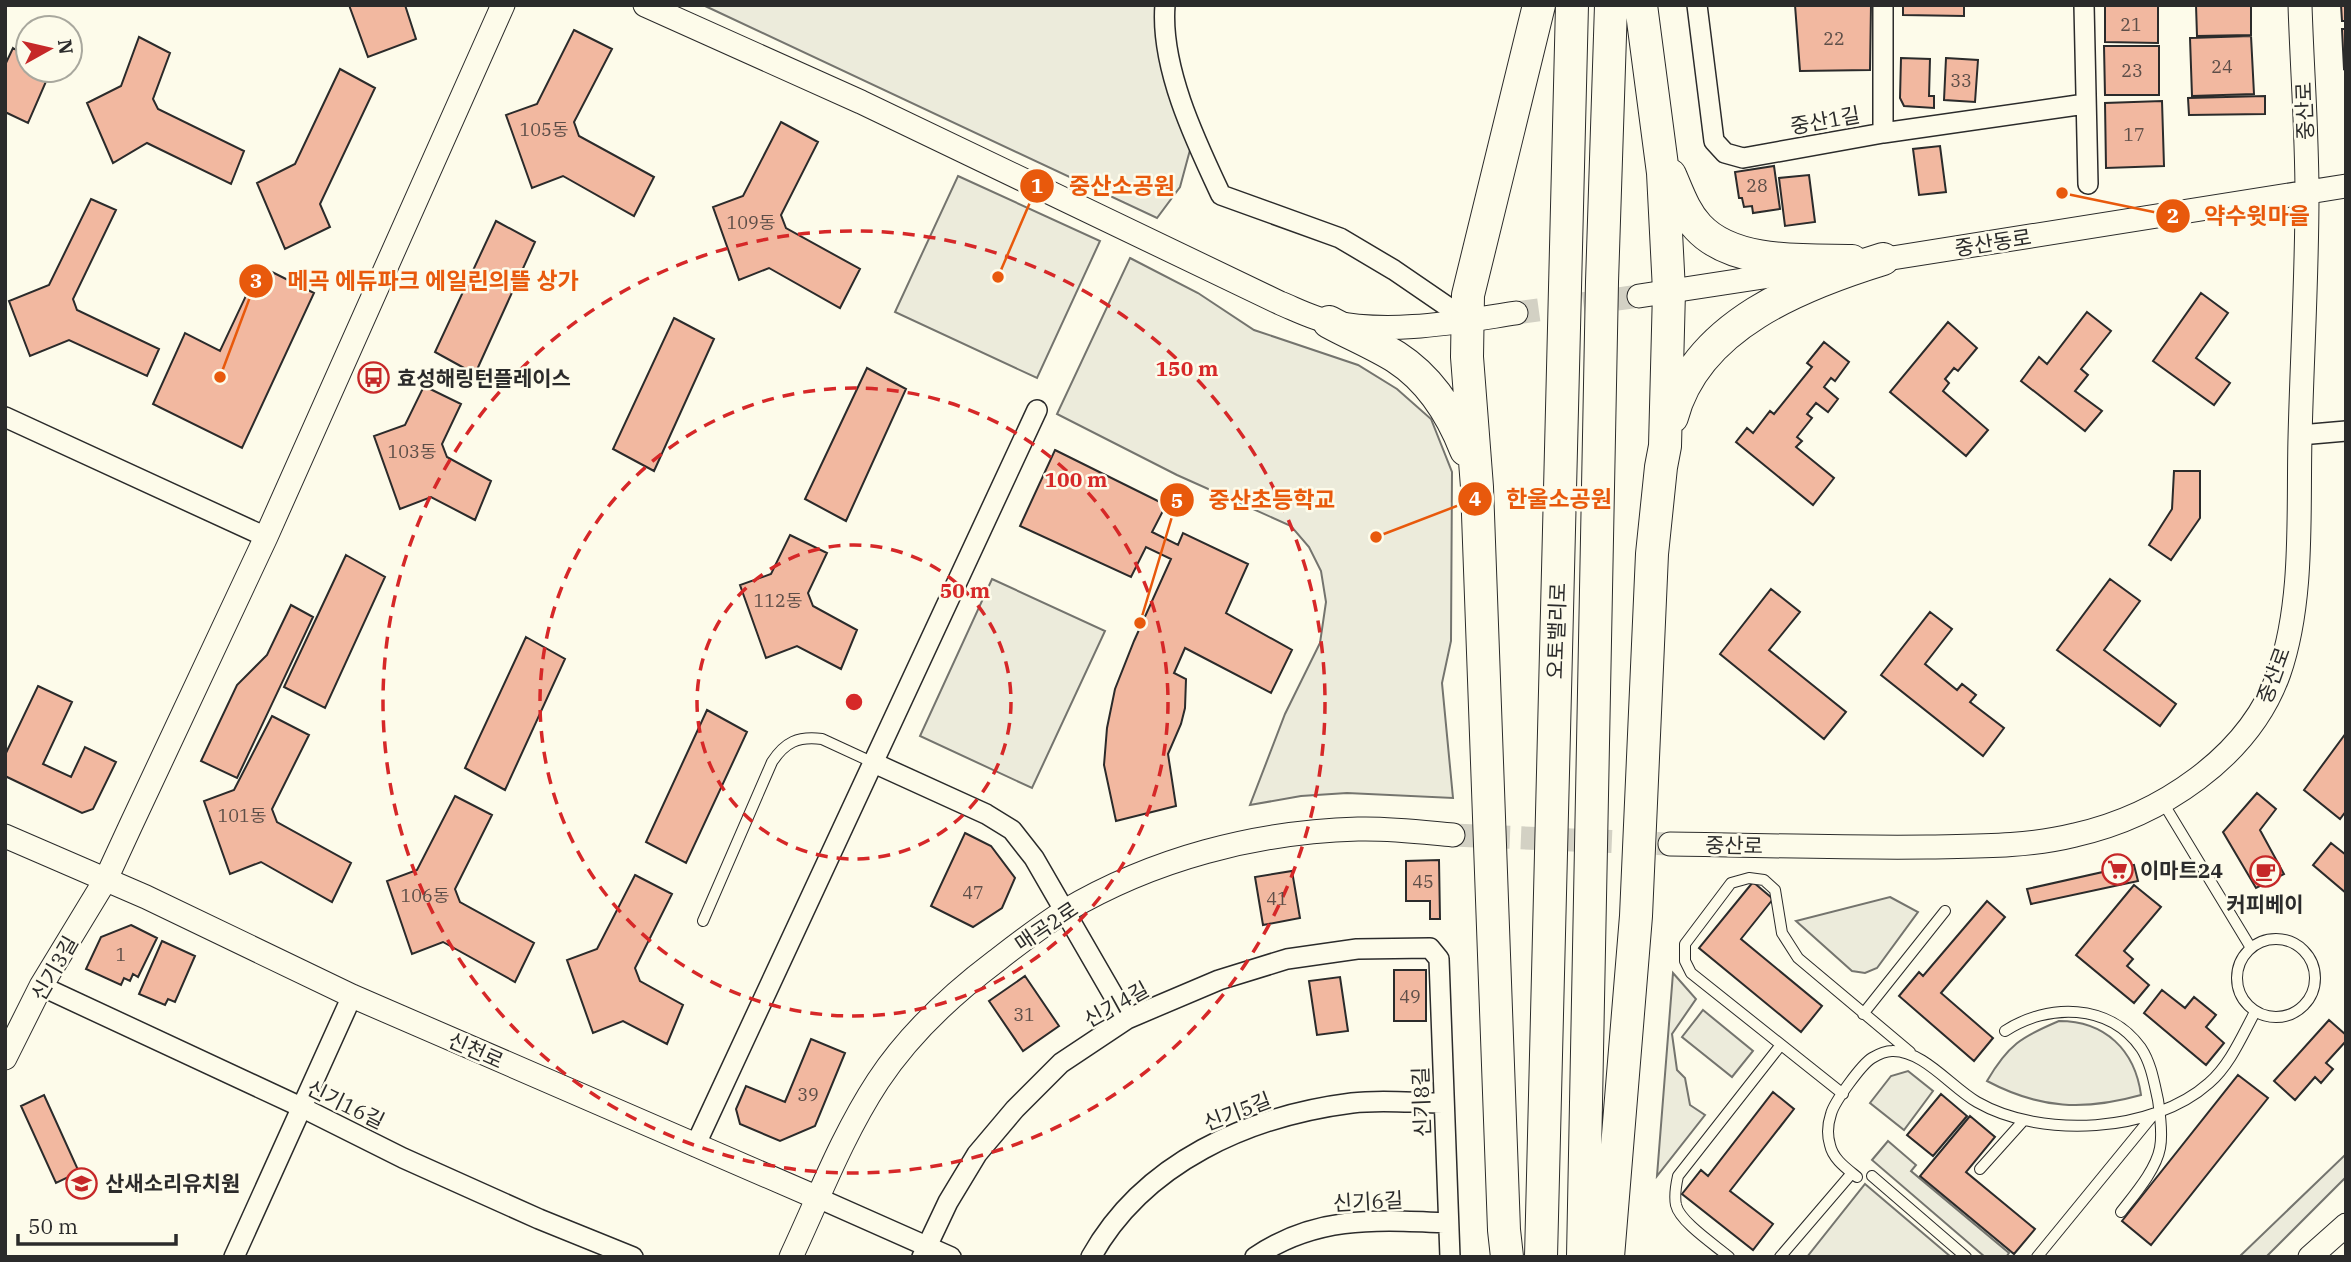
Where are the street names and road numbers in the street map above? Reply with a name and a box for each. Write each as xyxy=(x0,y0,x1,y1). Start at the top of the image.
street label: 중산로 xyxy=(2289,82,2319,140)
street label: 중산1길 xyxy=(1788,100,1862,140)
street label: 중산동로 xyxy=(1953,222,2033,262)
street label: 오토밸리로 xyxy=(1540,582,1572,680)
street label: 중산로 xyxy=(2250,643,2296,707)
street label: 중산로 xyxy=(1705,830,1763,860)
street label: 매곡2로 xyxy=(1009,895,1083,957)
street label: 신기3길 xyxy=(24,930,84,1006)
street label: 신기4길 xyxy=(1078,975,1154,1033)
street label: 신천로 xyxy=(444,1025,508,1075)
street label: 신기8길 xyxy=(1406,1066,1436,1138)
street label: 신기16길 xyxy=(302,1073,390,1135)
street label: 신기5길 xyxy=(1199,1085,1275,1137)
street label: 신기6길 xyxy=(1332,1185,1404,1217)

